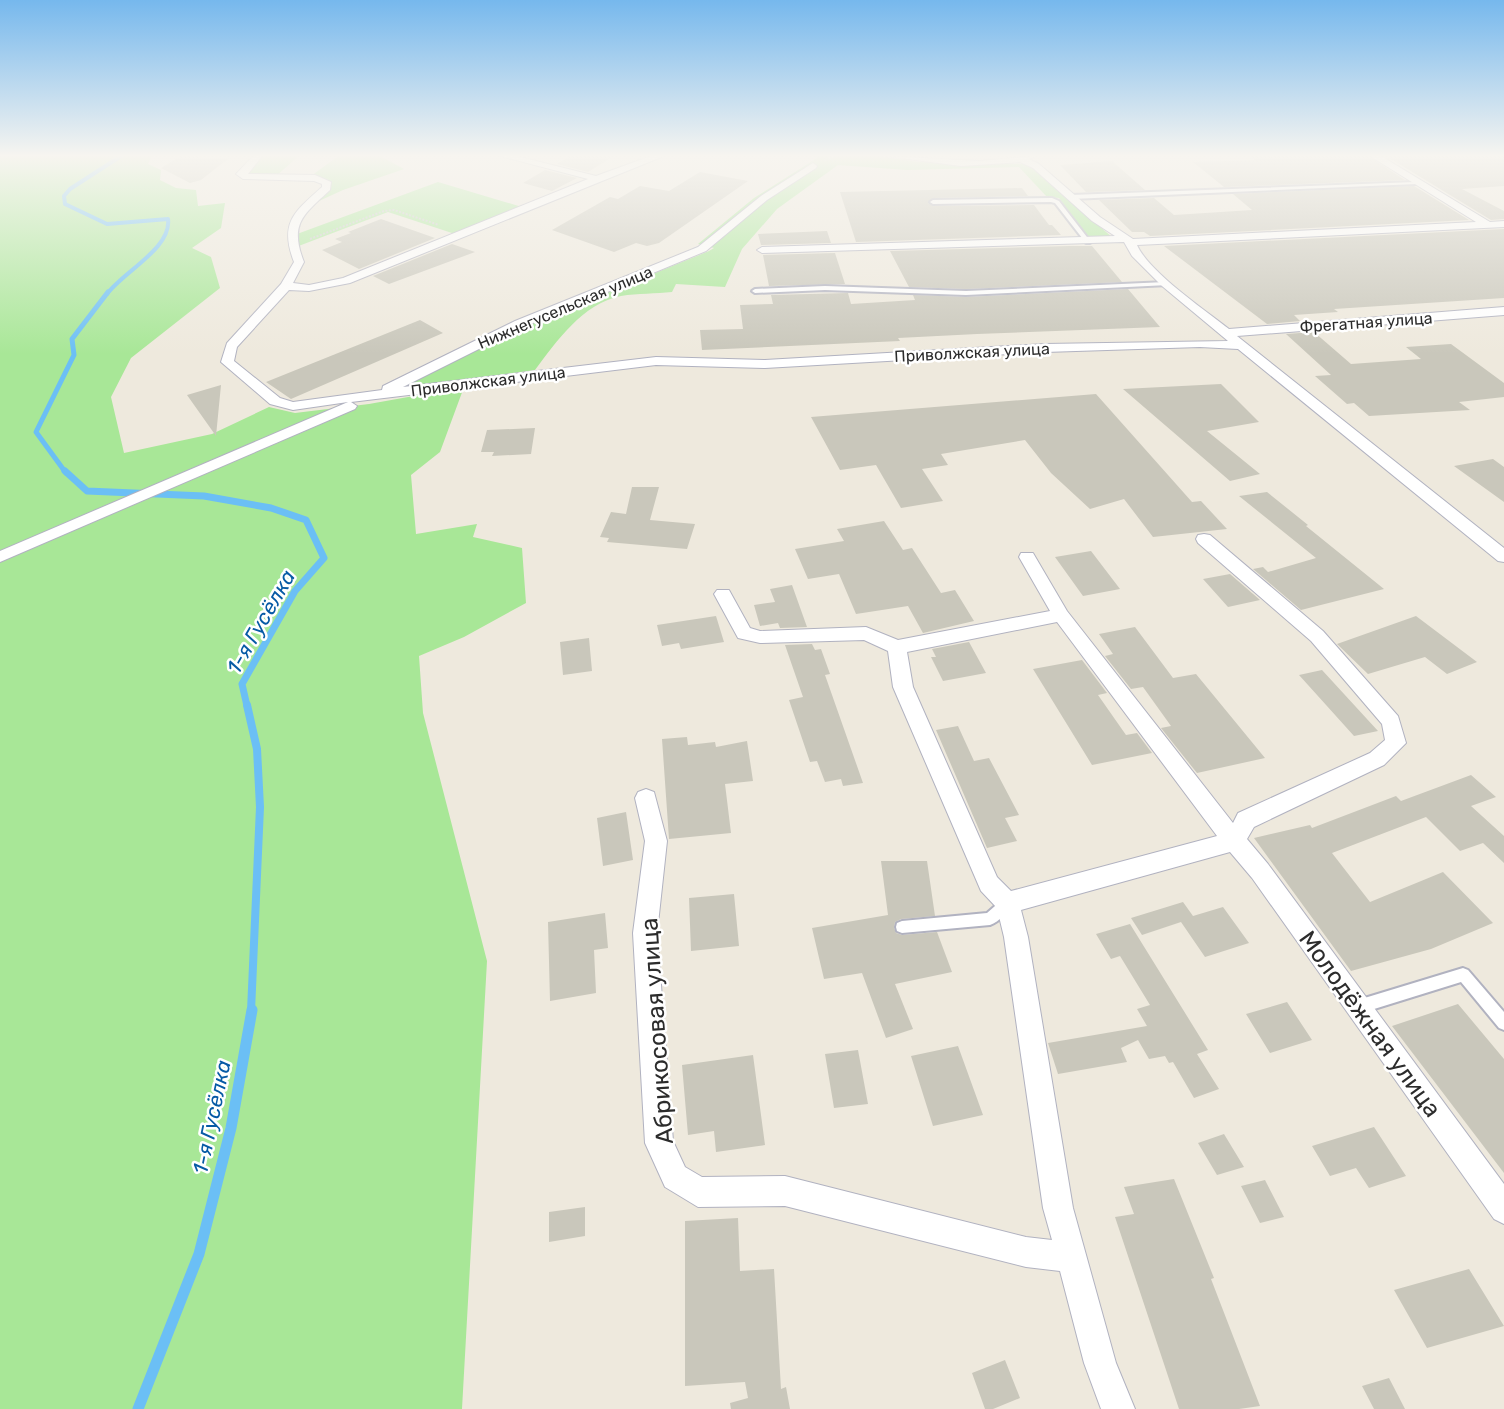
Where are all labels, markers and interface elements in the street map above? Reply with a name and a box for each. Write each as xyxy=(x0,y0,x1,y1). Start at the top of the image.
street label: Нижнегусельская улица xyxy=(475,262,655,353)
street label: Фрегатная улица xyxy=(1299,308,1433,337)
street label: Приволжская улица xyxy=(894,339,1050,366)
street label: Приволжская улица xyxy=(410,363,566,400)
water label: 1-я Гусёлка xyxy=(221,565,300,678)
street label: Абрикосовая улица xyxy=(635,917,679,1145)
street label: Молодёжная улица xyxy=(1293,925,1447,1123)
water label: 1-я Гусёлка xyxy=(187,1058,236,1176)

